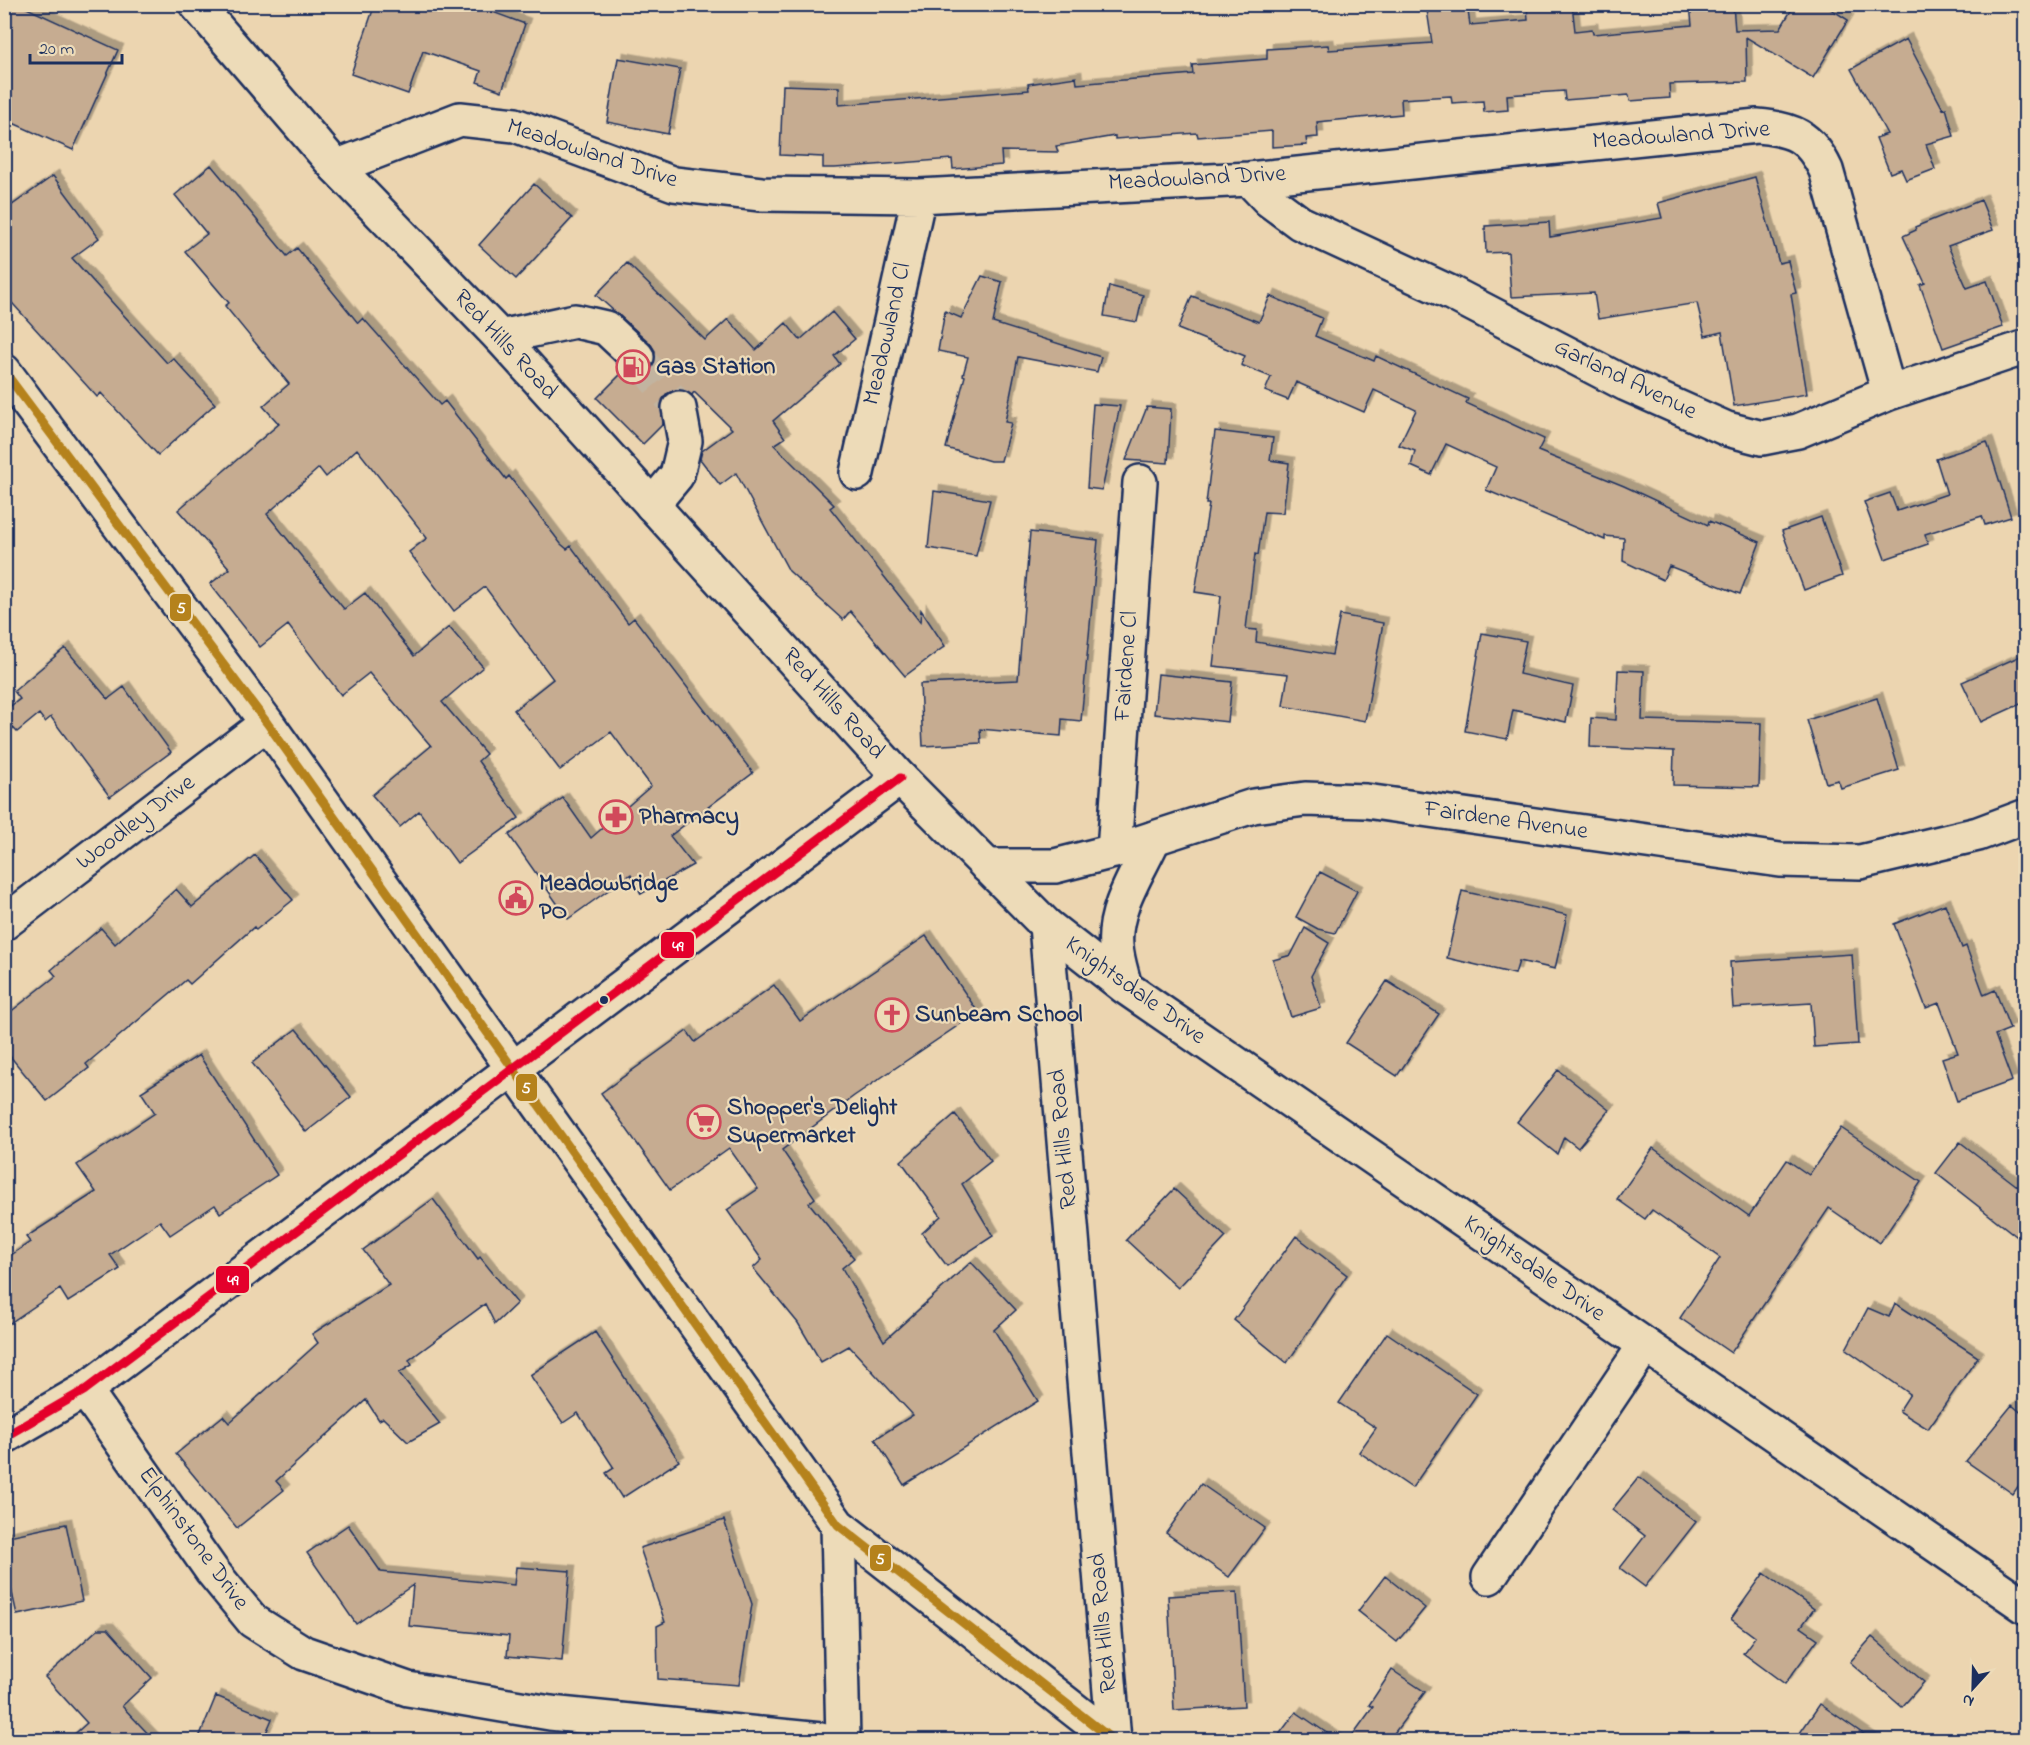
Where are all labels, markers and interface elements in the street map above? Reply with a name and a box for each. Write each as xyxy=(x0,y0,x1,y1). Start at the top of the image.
scale bar xyxy=(30,27,122,65)
text: 20 m xyxy=(39,37,74,63)
street label: Meadowland Drive xyxy=(502,110,682,198)
street label: Meadowland Drive xyxy=(1591,112,1771,160)
street label: Meadowland Drive xyxy=(1107,157,1287,201)
street label: Meadowland Cl xyxy=(855,259,921,409)
street label: Red Hills Road xyxy=(444,282,566,409)
street label: Garland Avenue xyxy=(1547,330,1703,430)
fuel station icon: Gas Station xyxy=(615,349,651,385)
place label: Gas Station xyxy=(656,350,776,385)
line badge: 5 xyxy=(169,593,192,622)
text: 5 xyxy=(176,597,186,621)
street label: Fairdene Cl xyxy=(1106,610,1148,723)
street label: Red Hills Road xyxy=(773,640,893,768)
street label: Woodley Drive xyxy=(69,766,204,880)
street label: Fairdene Avenue xyxy=(1421,792,1590,850)
pharmacy icon: Pharmacy xyxy=(598,799,634,835)
place label: Pharmacy xyxy=(639,800,739,836)
place label: Meadowbridge PO xyxy=(539,867,679,930)
public building icon: Meadowbridge PO xyxy=(498,880,534,916)
street label: Knightsdale Drive xyxy=(1057,928,1213,1054)
line badge: 49 xyxy=(660,931,695,959)
text: 49 xyxy=(671,935,684,959)
unlabelled marker xyxy=(598,994,610,1006)
church icon: Sunbeam School xyxy=(874,997,910,1033)
place label: Sunbeam School xyxy=(915,998,1083,1033)
street label: Red Hills Road xyxy=(1040,1067,1088,1210)
line badge: 5 xyxy=(515,1073,538,1102)
text: 5 xyxy=(521,1077,531,1101)
place label: Shopper's Delight Supermarket xyxy=(727,1091,898,1154)
supermarket icon: Shopper's Delight Supermarket xyxy=(686,1104,722,1140)
street label: Knightsdale Drive xyxy=(1456,1207,1612,1331)
line badge: 49 xyxy=(215,1265,250,1294)
text: 49 xyxy=(226,1269,239,1293)
street label: Elphinstone Drive xyxy=(129,1460,257,1618)
line badge: 5 xyxy=(869,1544,892,1572)
text: 5 xyxy=(875,1548,885,1572)
street label: Red Hills Road xyxy=(1080,1551,1128,1694)
north arrow xyxy=(1943,1658,2003,1718)
text: N xyxy=(1958,1687,1978,1713)

